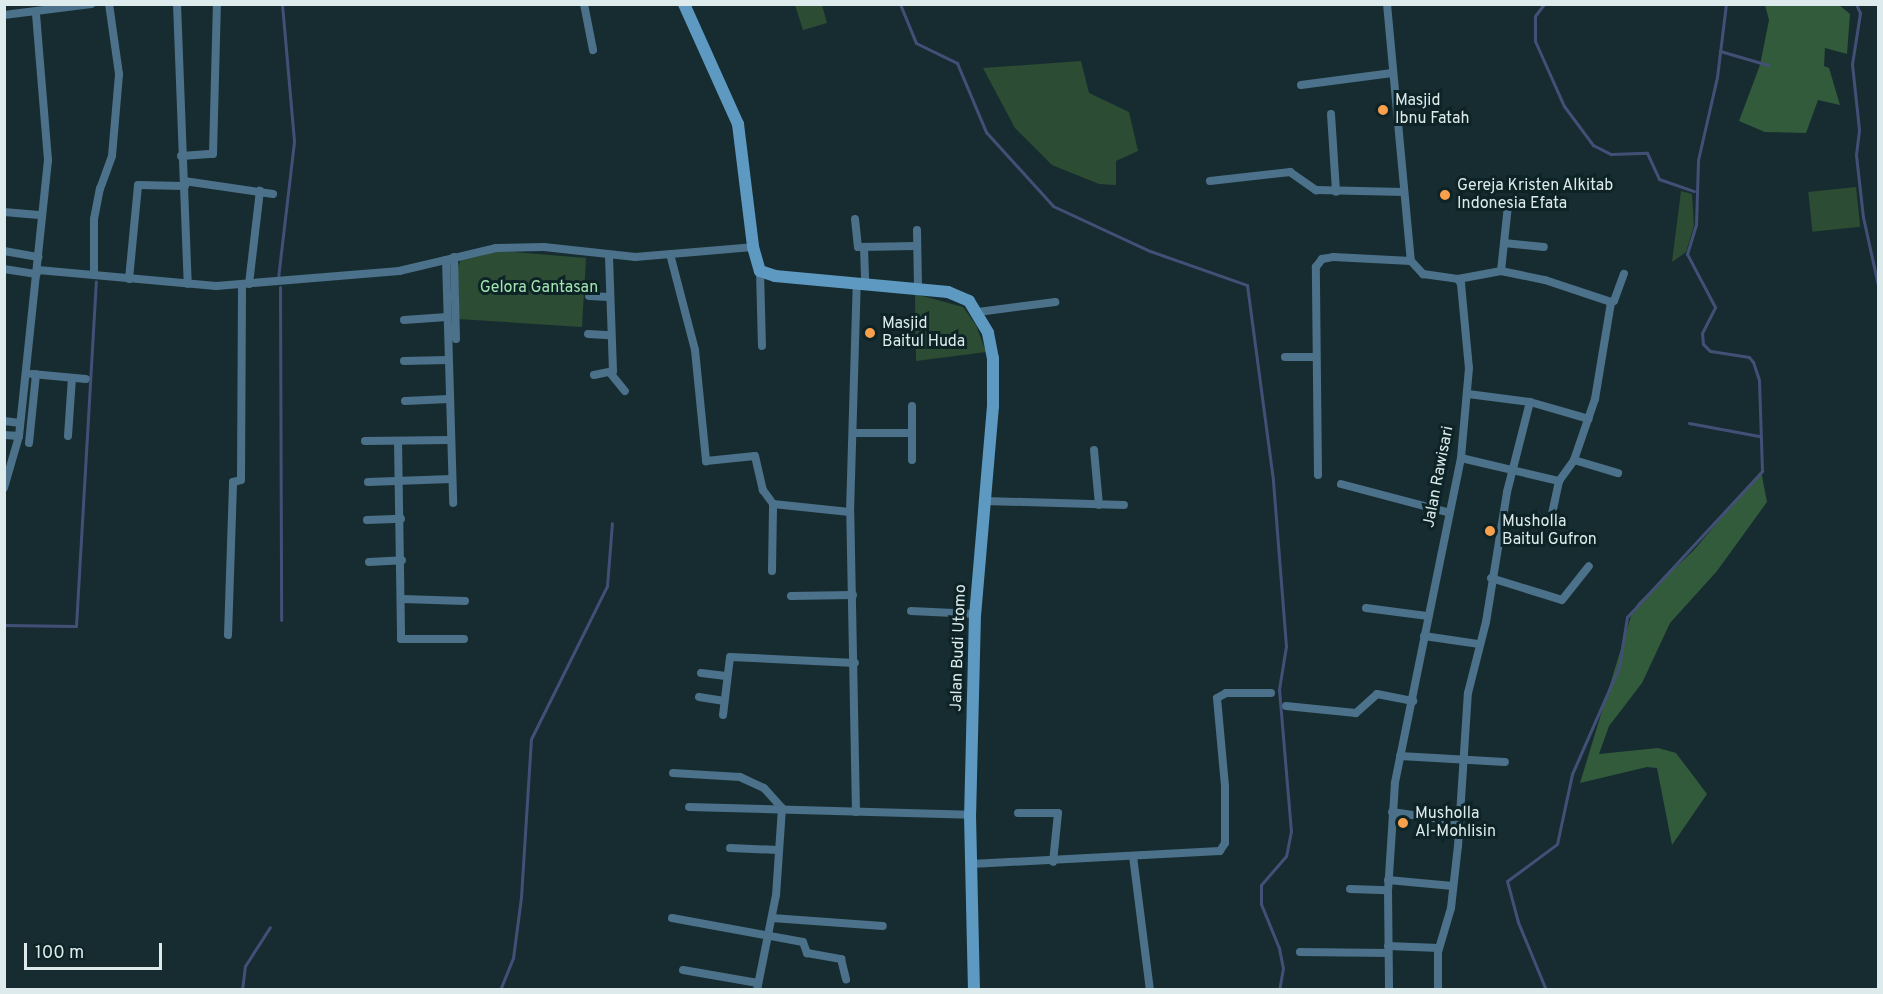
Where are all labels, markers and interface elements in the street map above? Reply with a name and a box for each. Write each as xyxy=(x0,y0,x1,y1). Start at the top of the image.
place label: Masjid Ibnu Fatah xyxy=(1395,91,1469,129)
marker: Masjid Ibnu Fatah xyxy=(1376,103,1390,117)
place label: Gereja Kristen Alkitab Indonesia Efata xyxy=(1457,176,1614,214)
marker: Gereja Kristen Alkitab Indonesia Efata xyxy=(1438,188,1452,202)
park label: Gelora Gantasan xyxy=(480,278,598,298)
place label: Masjid Baitul Huda xyxy=(882,314,965,352)
marker: Masjid Baitul Huda xyxy=(863,326,877,340)
street label: Jalan Rawisari xyxy=(1420,425,1458,529)
place label: Musholla Baitul Gufron xyxy=(1502,512,1597,550)
marker: Musholla Baitul Gufron xyxy=(1483,524,1497,538)
street label: Jalan Budi Utomo xyxy=(947,584,971,712)
place label: Musholla Al-Mohlisin xyxy=(1415,804,1496,842)
marker: Musholla Al-Mohlisin xyxy=(1396,816,1410,830)
scale bar xyxy=(27,931,165,969)
text: 100 m xyxy=(35,942,84,965)

